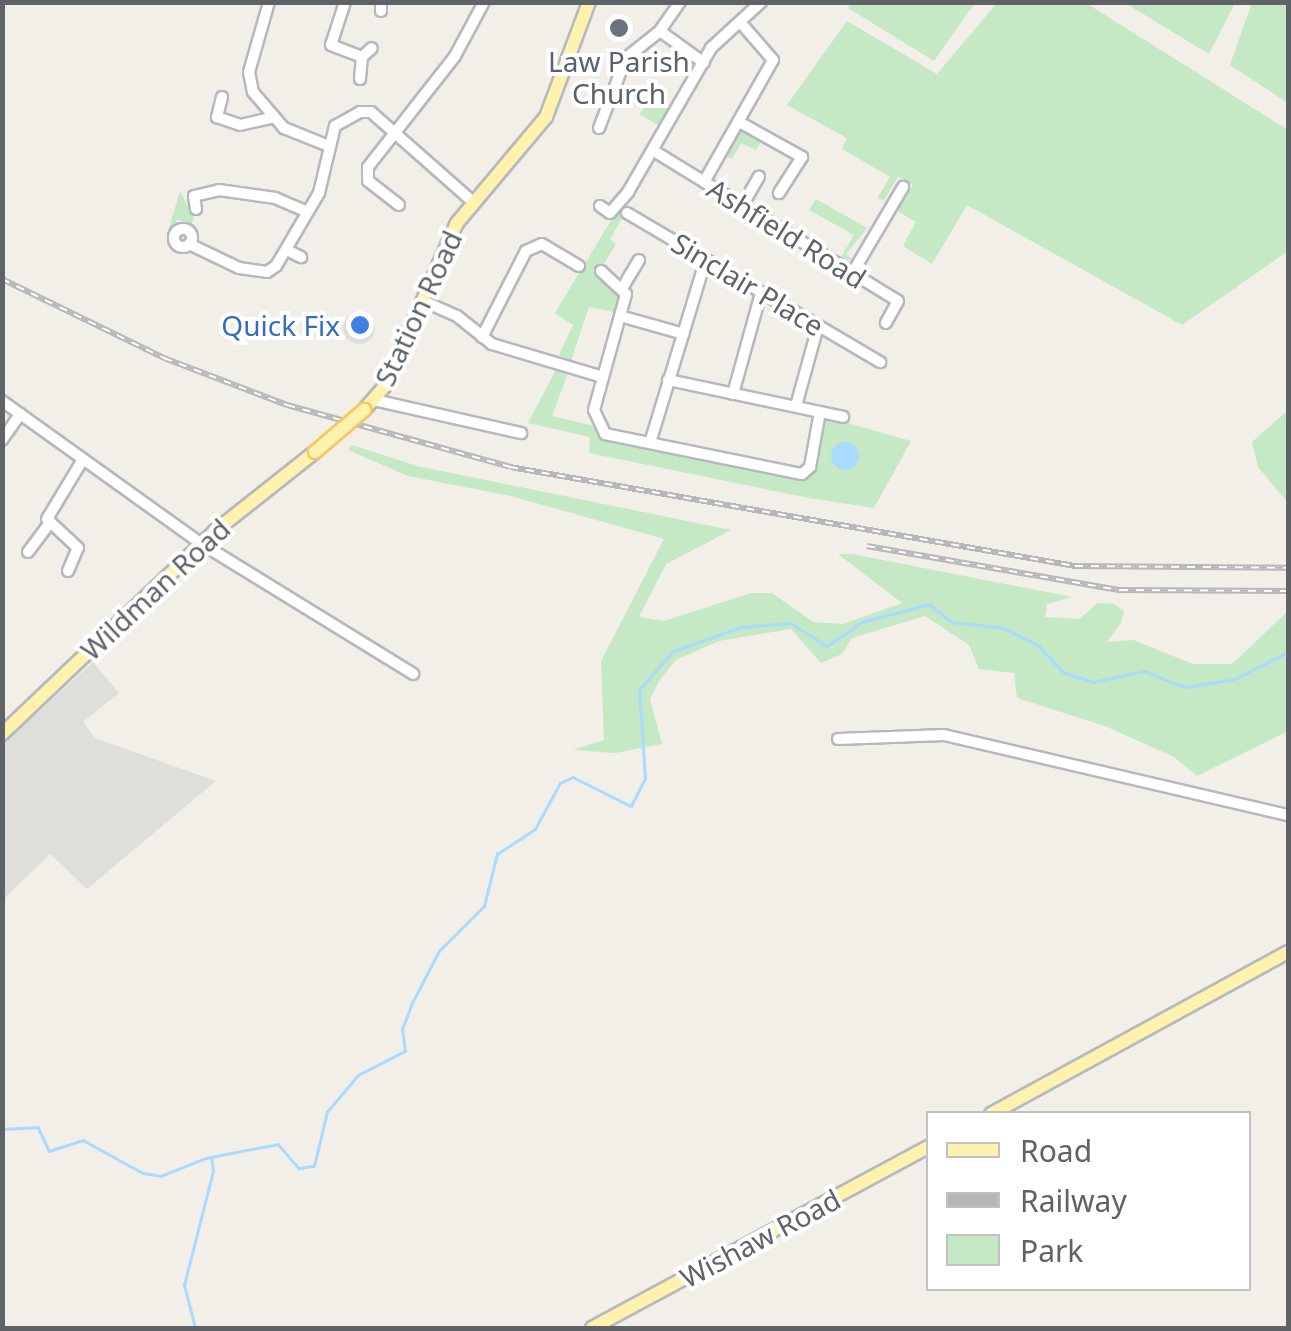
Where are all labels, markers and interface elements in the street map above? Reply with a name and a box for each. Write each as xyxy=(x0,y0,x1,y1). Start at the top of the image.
marker: Law Parish Church xyxy=(608,17,630,39)
place label: Law Parish Church xyxy=(548,44,690,110)
street label: Ashfield Road xyxy=(702,171,872,295)
street label: Station Road xyxy=(367,225,469,391)
street label: Sinclair Place xyxy=(666,225,830,343)
place label: Quick Fix xyxy=(221,308,340,342)
marker: Quick Fix xyxy=(349,314,371,336)
street label: Wildman Road xyxy=(74,511,236,667)
legend xyxy=(926,1111,1251,1291)
text: Road xyxy=(1020,1130,1092,1171)
text: Railway xyxy=(1020,1180,1127,1221)
street label: Wishaw Road xyxy=(674,1182,846,1294)
text: Park xyxy=(1020,1230,1083,1271)

